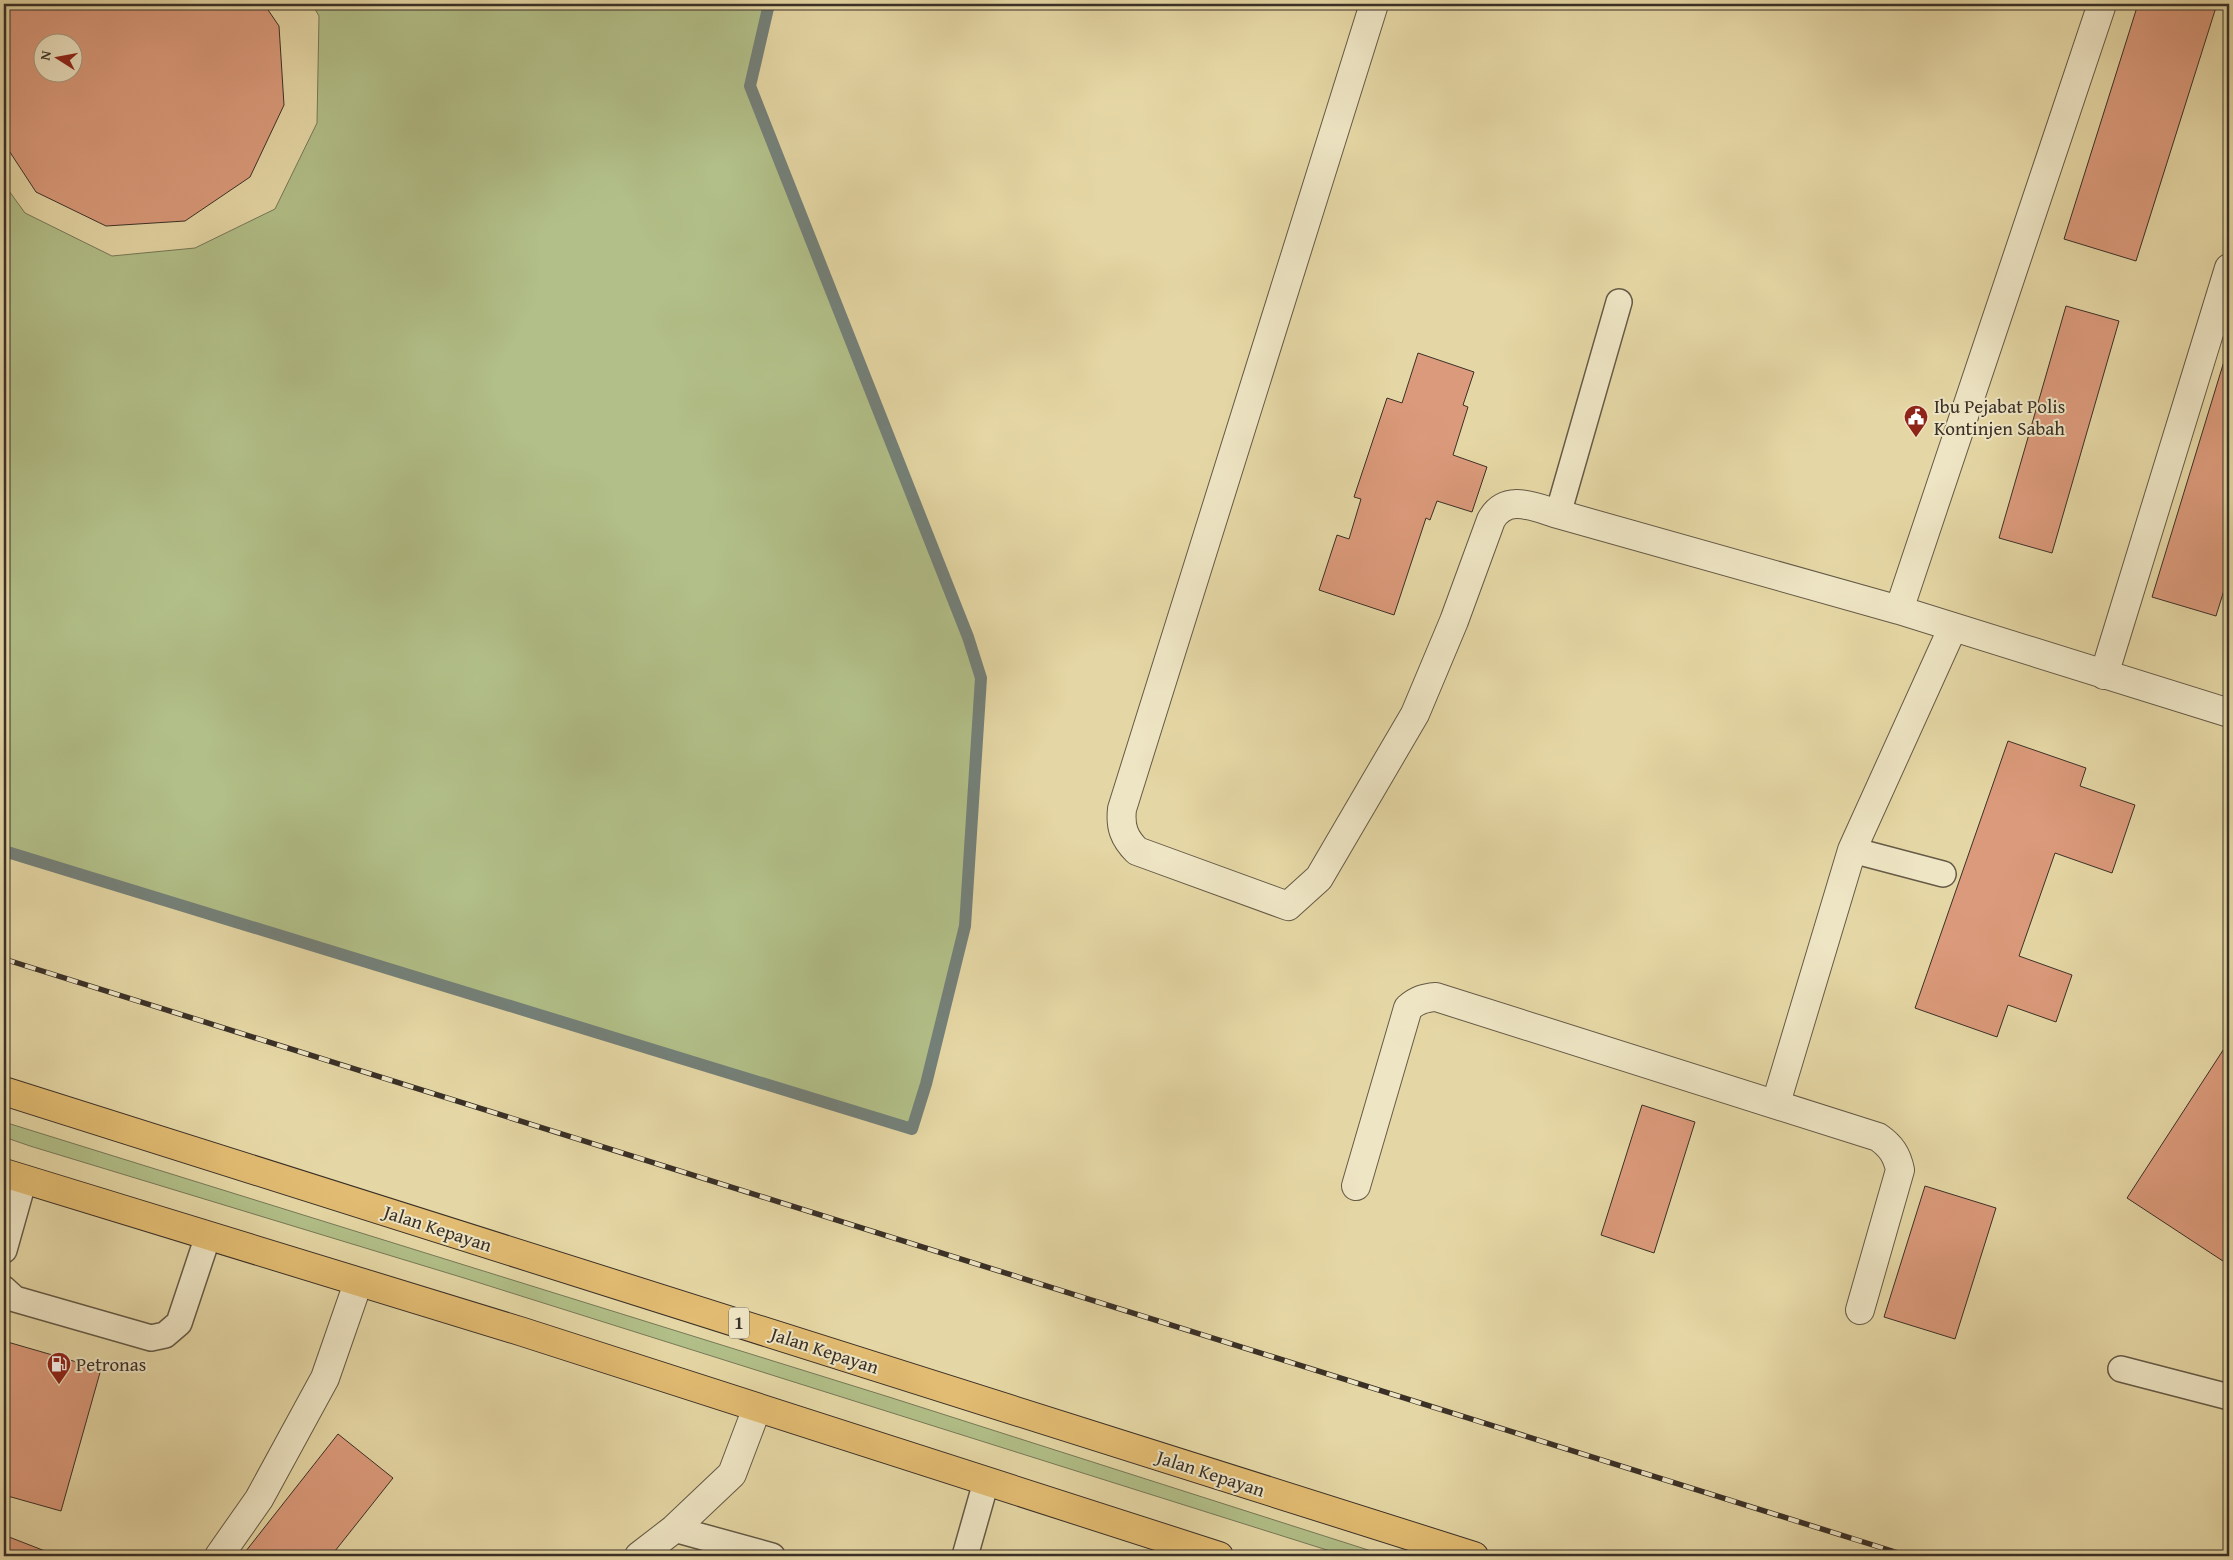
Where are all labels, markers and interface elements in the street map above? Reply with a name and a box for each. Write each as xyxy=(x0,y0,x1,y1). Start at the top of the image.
north arrow xyxy=(32,32,82,82)
text: N xyxy=(35,48,56,62)
place label: Ibu Pejabat Polis Kontinjen Sabah xyxy=(1934,392,2065,442)
public building icon: Ibu Pejabat Polis Kontinjen Sabah xyxy=(1903,404,1929,438)
street label: Jalan Kepayan xyxy=(378,1197,496,1259)
road number: 1 xyxy=(729,1308,749,1339)
street label: Jalan Kepayan xyxy=(765,1319,883,1381)
place label: Petronas xyxy=(76,1350,146,1378)
fuel station icon: Petronas xyxy=(46,1351,72,1385)
street label: Jalan Kepayan xyxy=(1151,1442,1269,1504)

